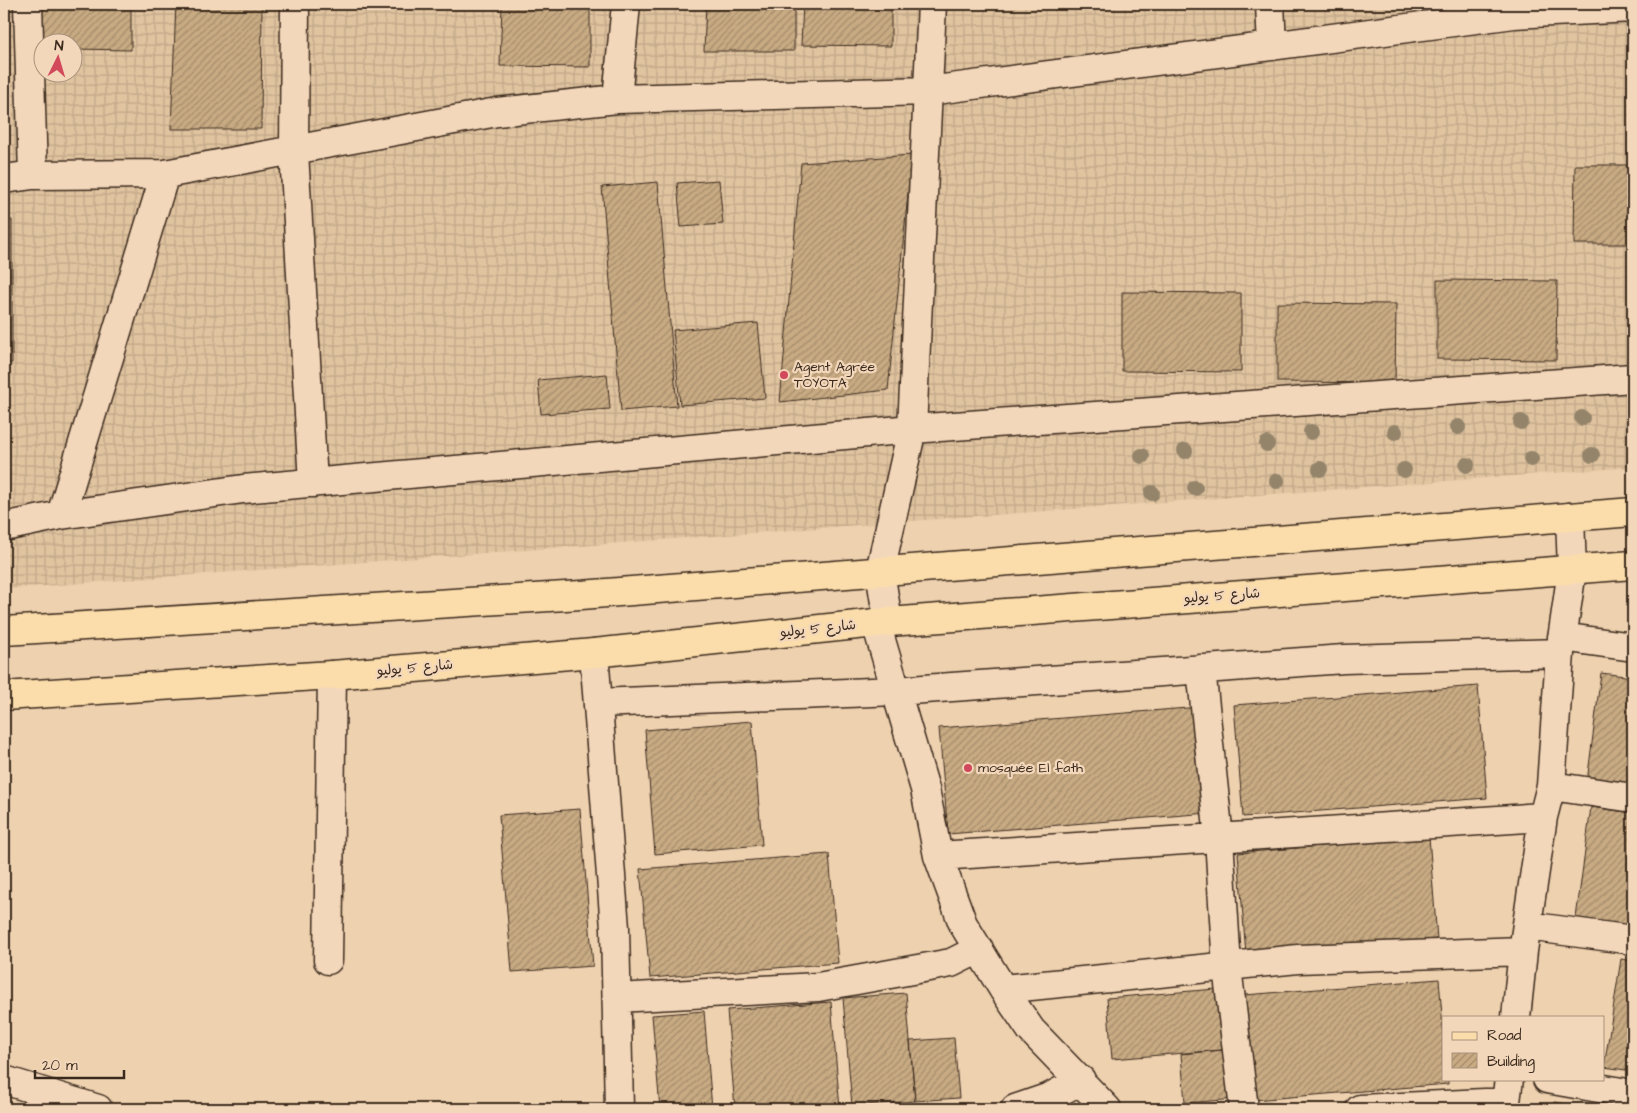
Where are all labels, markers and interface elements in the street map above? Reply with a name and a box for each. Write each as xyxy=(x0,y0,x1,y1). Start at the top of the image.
north arrow xyxy=(32,32,82,82)
text: N xyxy=(54,36,65,56)
place label: Agent Agrée TOYOTA xyxy=(794,357,876,393)
marker: Agent Agrée TOYOTA xyxy=(778,369,790,381)
street label: شارع 5 يوليو xyxy=(1182,583,1261,609)
street label: شارع 5 يوليو xyxy=(778,615,857,643)
street label: شارع 5 يوليو xyxy=(375,655,454,681)
place label: mosquée El fath xyxy=(978,758,1083,778)
marker: mosquée El fath xyxy=(962,762,974,774)
legend xyxy=(1442,1016,1604,1080)
text: Road xyxy=(1487,1025,1522,1046)
scale bar xyxy=(35,1048,124,1080)
text: Building xyxy=(1487,1051,1535,1073)
text: 20 m xyxy=(42,1055,78,1076)

